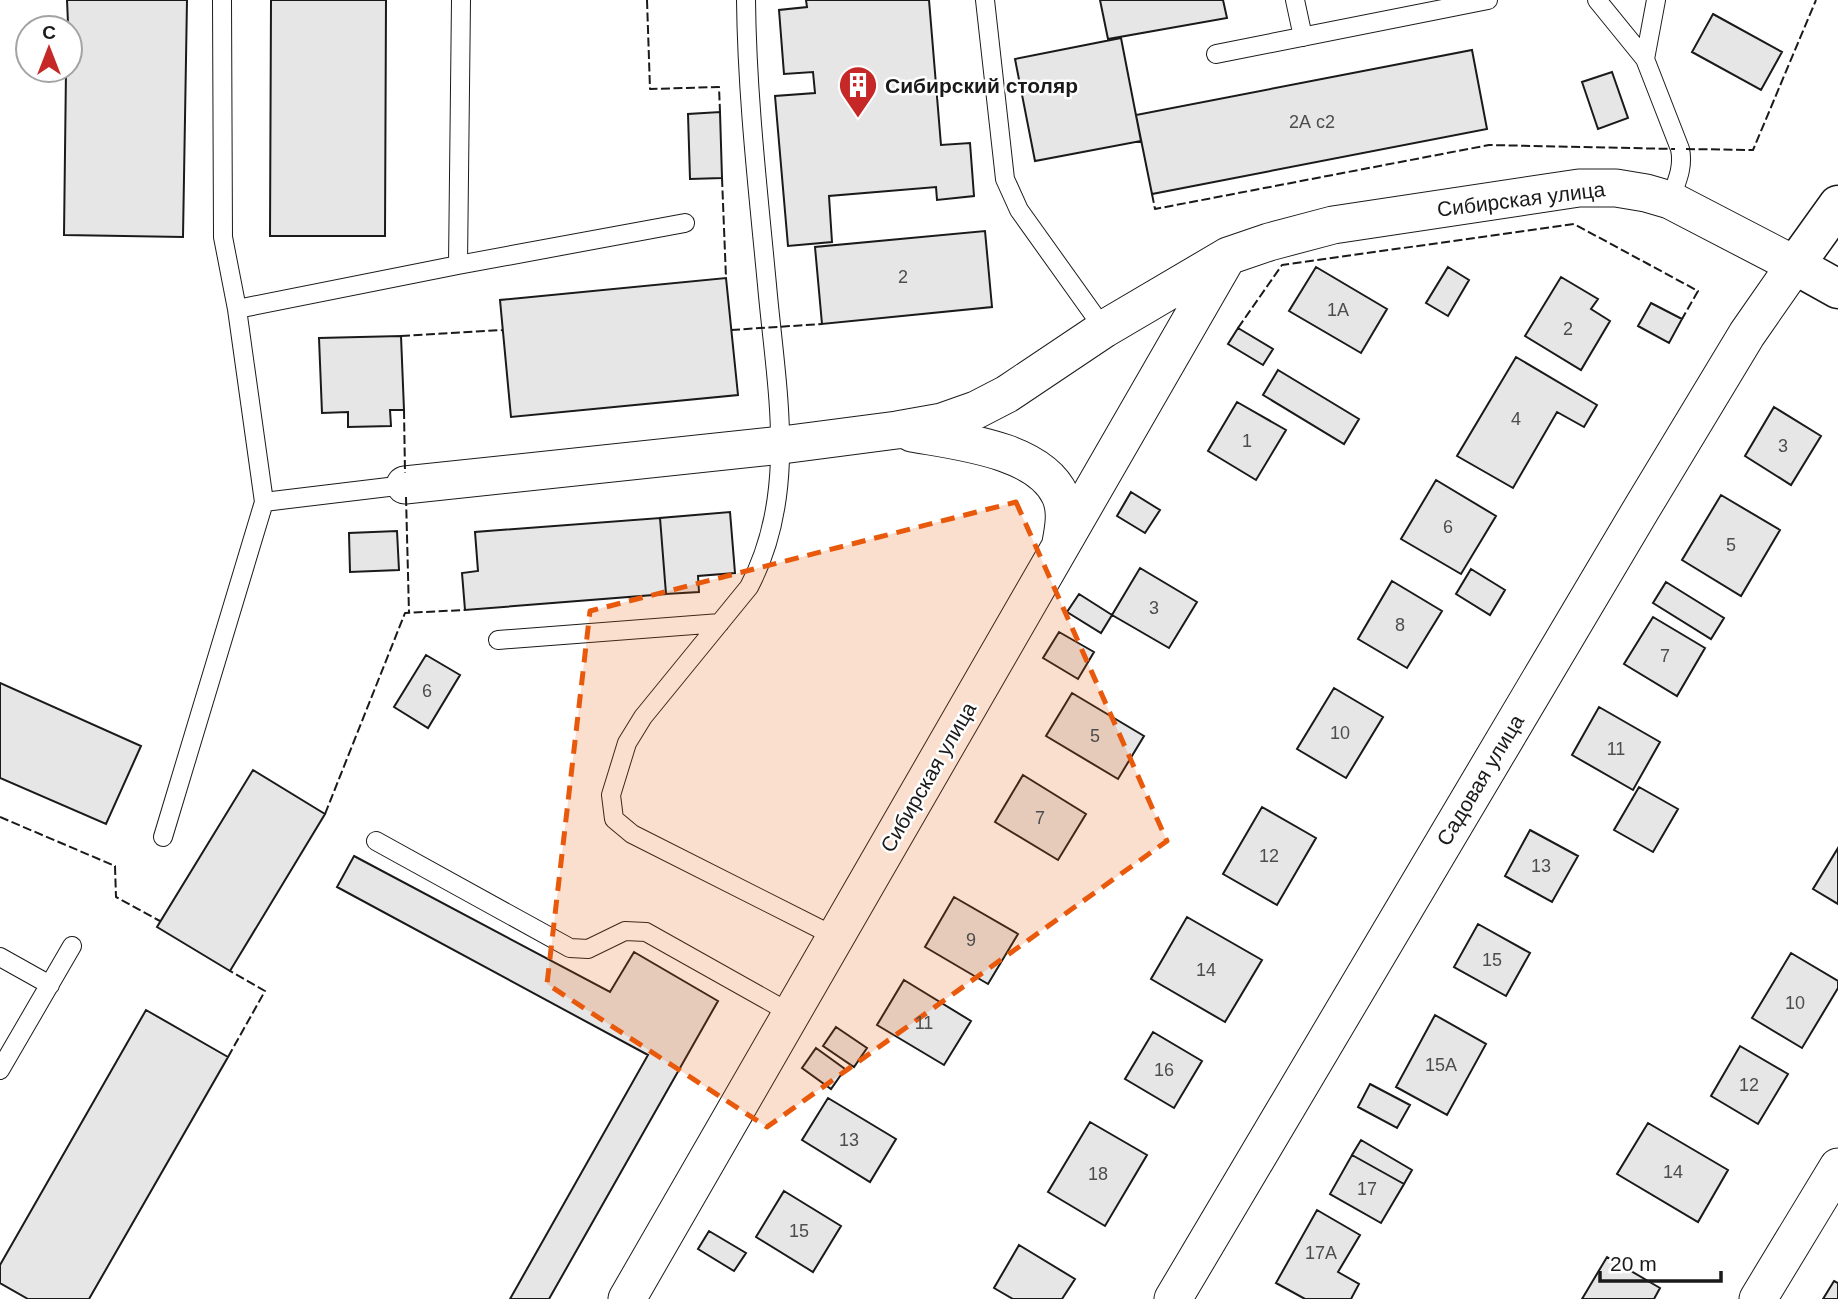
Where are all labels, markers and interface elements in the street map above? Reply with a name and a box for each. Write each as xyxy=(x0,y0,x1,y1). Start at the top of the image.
north arrow xyxy=(14,14,84,84)
text: С xyxy=(42,22,56,43)
building icon: Сибирский столяр xyxy=(837,64,879,119)
place label: Сибирский столяр xyxy=(885,74,1078,97)
house number: 2А с2 xyxy=(1289,112,1335,132)
street label: Сибирская улица xyxy=(1436,177,1607,221)
house number: 2 xyxy=(898,267,908,287)
house number: 1А xyxy=(1327,300,1349,320)
house number: 2 xyxy=(1563,319,1573,339)
house number: 4 xyxy=(1511,409,1521,429)
house number: 1 xyxy=(1242,431,1252,451)
house number: 3 xyxy=(1778,436,1788,456)
house number: 6 xyxy=(1443,517,1453,537)
house number: 5 xyxy=(1726,535,1736,555)
house number: 3 xyxy=(1149,598,1159,618)
house number: 8 xyxy=(1395,615,1405,635)
house number: 7 xyxy=(1660,646,1670,666)
house number: 6 xyxy=(422,681,432,701)
street label: Сибирская улица xyxy=(876,698,980,856)
street label: Садовая улица xyxy=(1432,710,1528,850)
house number: 10 xyxy=(1330,723,1350,743)
house number: 5 xyxy=(1090,726,1100,746)
house number: 11 xyxy=(1607,739,1625,759)
house number: 7 xyxy=(1035,808,1045,828)
house number: 12 xyxy=(1259,846,1279,866)
house number: 13 xyxy=(1531,856,1551,876)
house number: 9 xyxy=(966,930,976,950)
house number: 15 xyxy=(1482,950,1502,970)
house number: 14 xyxy=(1196,960,1216,980)
house number: 10 xyxy=(1785,993,1805,1013)
house number: 11 xyxy=(915,1013,933,1033)
house number: 15А xyxy=(1425,1055,1457,1075)
house number: 16 xyxy=(1154,1060,1174,1080)
house number: 12 xyxy=(1739,1075,1759,1095)
house number: 13 xyxy=(839,1130,859,1150)
house number: 14 xyxy=(1663,1162,1683,1182)
house number: 18 xyxy=(1088,1164,1108,1184)
house number: 17 xyxy=(1357,1179,1377,1199)
house number: 15 xyxy=(789,1221,809,1241)
scale bar xyxy=(1600,1240,1721,1284)
house number: 17А xyxy=(1305,1243,1337,1263)
text: 20 m xyxy=(1610,1252,1657,1275)

